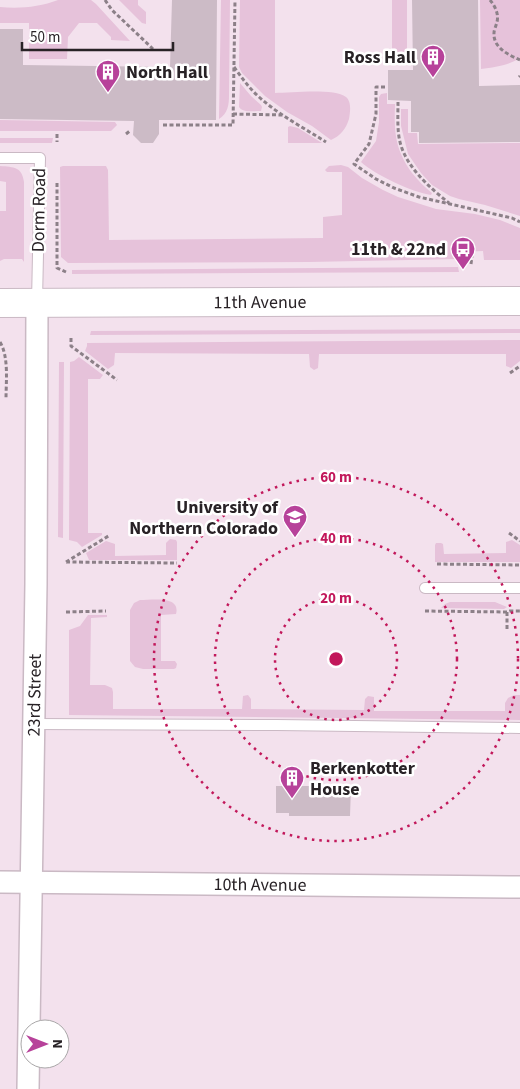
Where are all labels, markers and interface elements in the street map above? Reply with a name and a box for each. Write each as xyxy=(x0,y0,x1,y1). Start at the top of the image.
scale bar xyxy=(22,20,174,52)
text: 50 m xyxy=(30,27,60,48)
building icon: Ross Hall xyxy=(420,44,446,78)
place label: Ross Hall xyxy=(344,45,416,70)
building icon: North Hall xyxy=(95,59,121,93)
place label: North Hall xyxy=(126,60,208,85)
street label: Dorm Road xyxy=(26,168,52,252)
bus stop icon: 11th & 22nd xyxy=(450,236,476,270)
place label: 11th & 22nd xyxy=(351,237,446,262)
street label: 11th Avenue xyxy=(213,289,307,315)
text: 60 m xyxy=(320,467,352,488)
place label: University of Northern Colorado xyxy=(129,495,279,541)
school or university icon: University of Northern Colorado xyxy=(282,504,308,538)
text: 40 m xyxy=(320,528,352,549)
text: 20 m xyxy=(320,588,352,609)
centre of rings xyxy=(327,650,345,668)
street label: 23rd Street xyxy=(21,653,47,737)
place label: Berkenkotter House xyxy=(310,756,416,802)
building icon: Berkenkotter House xyxy=(279,765,305,799)
street label: 10th Avenue xyxy=(213,872,307,897)
north arrow xyxy=(20,1019,70,1069)
text: N xyxy=(47,1039,67,1049)

